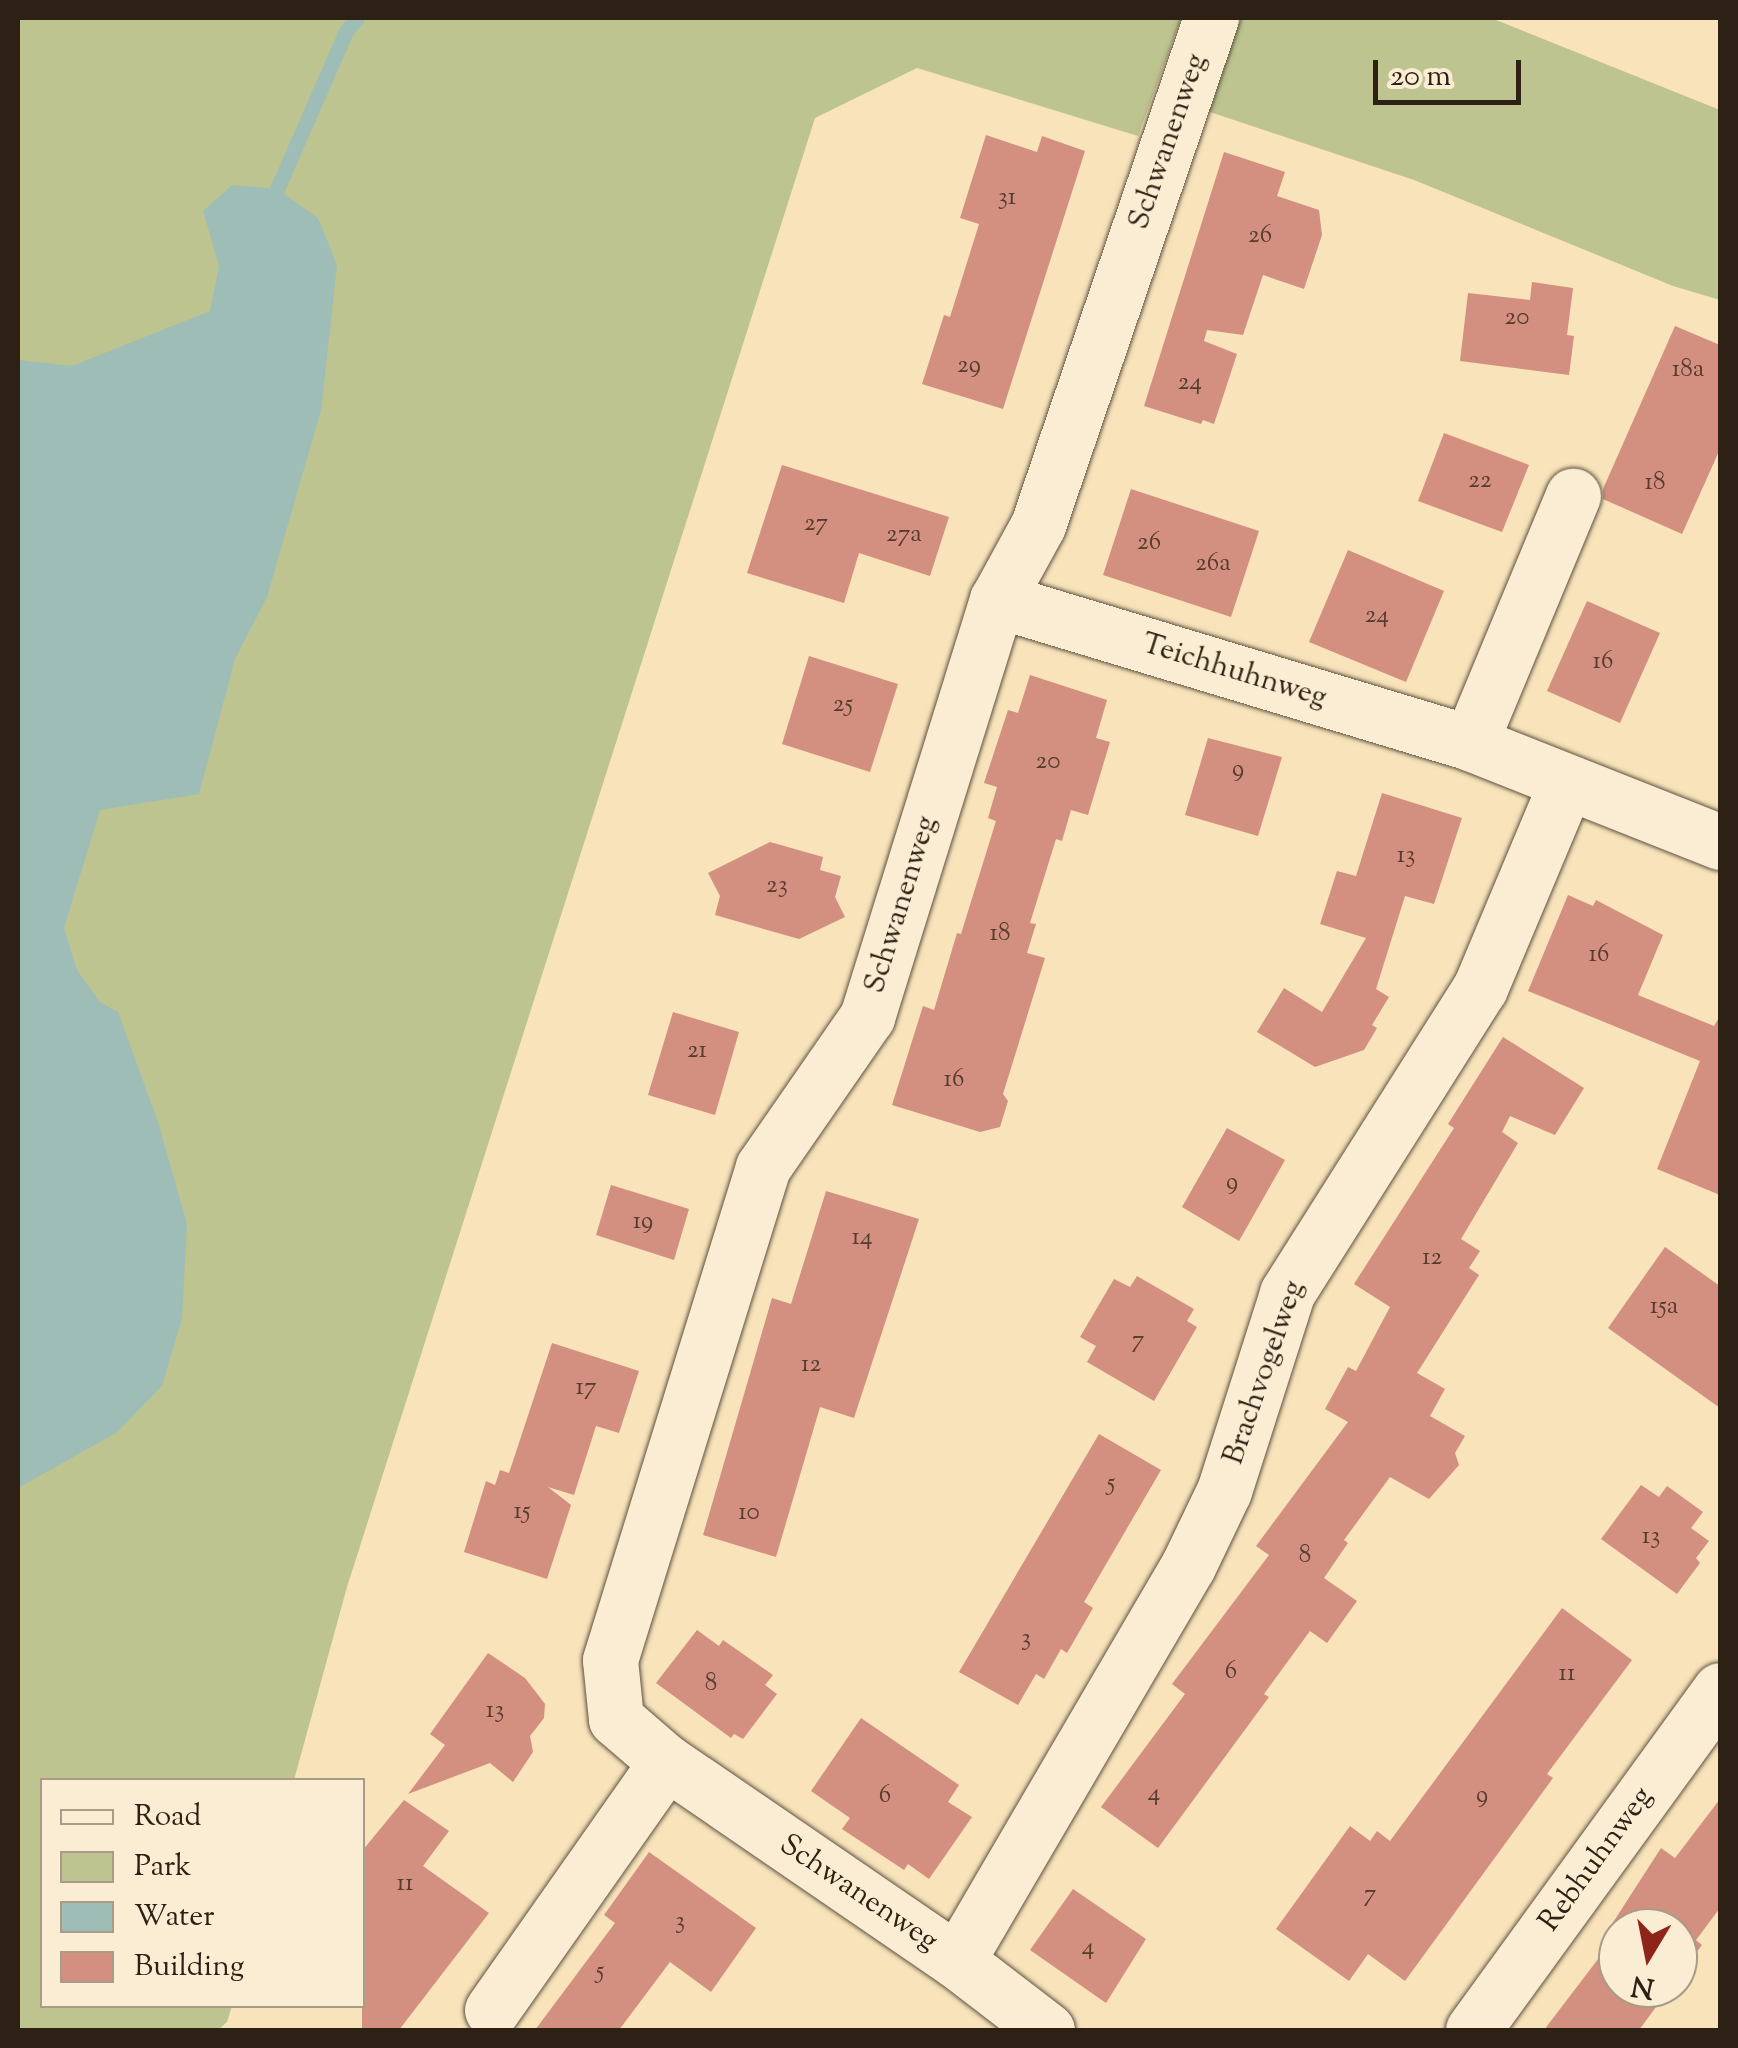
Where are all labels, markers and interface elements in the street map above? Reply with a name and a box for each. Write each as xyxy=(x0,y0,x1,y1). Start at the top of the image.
scale bar xyxy=(1378,40,1526,102)
street label: Schwanenweg xyxy=(1122,49,1216,235)
text: 20 m xyxy=(1390,56,1451,99)
house number: 31 xyxy=(998,183,1016,213)
house number: 26 xyxy=(1248,221,1272,251)
house number: 20 xyxy=(1505,303,1529,333)
house number: 29 xyxy=(957,351,981,381)
house number: 18a xyxy=(1672,355,1704,385)
house number: 24 xyxy=(1178,368,1202,398)
house number: 22 xyxy=(1468,466,1492,496)
house number: 18 xyxy=(1645,468,1665,498)
house number: 27 xyxy=(804,509,828,539)
house number: 27a xyxy=(886,520,922,550)
house number: 26 xyxy=(1137,528,1161,558)
house number: 26a xyxy=(1195,549,1231,579)
house number: 24 xyxy=(1365,601,1389,631)
street label: Teichhuhnweg xyxy=(1137,627,1331,717)
house number: 16 xyxy=(1593,647,1613,677)
house number: 25 xyxy=(833,690,853,720)
house number: 20 xyxy=(1036,747,1060,777)
house number: 9 xyxy=(1232,755,1244,785)
street label: Schwanenweg xyxy=(858,812,946,998)
house number: 13 xyxy=(1397,841,1415,871)
house number: 23 xyxy=(766,871,788,901)
house number: 18 xyxy=(990,919,1010,949)
house number: 16 xyxy=(1589,940,1609,970)
house number: 21 xyxy=(687,1036,707,1066)
house number: 16 xyxy=(944,1065,964,1095)
house number: 9 xyxy=(1226,1168,1238,1198)
house number: 19 xyxy=(633,1207,653,1237)
house number: 14 xyxy=(851,1223,873,1253)
house number: 12 xyxy=(1422,1243,1442,1273)
street label: Brachvogelweg xyxy=(1217,1276,1313,1470)
house number: 15a xyxy=(1650,1292,1678,1322)
house number: 7 xyxy=(1132,1326,1144,1356)
house number: 12 xyxy=(801,1350,821,1380)
house number: 17 xyxy=(575,1373,597,1403)
house number: 5 xyxy=(1107,1469,1115,1499)
house number: 15 xyxy=(513,1497,531,1527)
house number: 10 xyxy=(738,1498,760,1528)
house number: 13 xyxy=(1642,1522,1660,1552)
house number: 8 xyxy=(1299,1541,1311,1571)
house number: 3 xyxy=(1021,1624,1031,1654)
house number: 6 xyxy=(1225,1657,1237,1687)
house number: 11 xyxy=(1559,1659,1575,1689)
house number: 8 xyxy=(705,1669,717,1699)
house number: 13 xyxy=(486,1696,504,1726)
legend xyxy=(40,1778,365,2008)
house number: 4 xyxy=(1148,1779,1160,1809)
house number: 6 xyxy=(879,1781,891,1811)
house number: 9 xyxy=(1476,1781,1488,1811)
street label: Rebhuhnweg xyxy=(1533,1781,1661,1939)
text: Road xyxy=(134,1796,201,1839)
street label: Schwanenweg xyxy=(772,1828,944,1960)
text: Park xyxy=(134,1846,191,1889)
house number: 11 xyxy=(397,1869,413,1899)
house number: 7 xyxy=(1364,1880,1376,1910)
text: Water xyxy=(134,1896,215,1939)
house number: 3 xyxy=(675,1907,685,1937)
north arrow xyxy=(1598,1908,1698,2008)
house number: 4 xyxy=(1082,1933,1094,1963)
text: Building xyxy=(134,1946,244,1989)
house number: 5 xyxy=(596,1957,604,1987)
text: N xyxy=(1629,1964,1658,2007)

